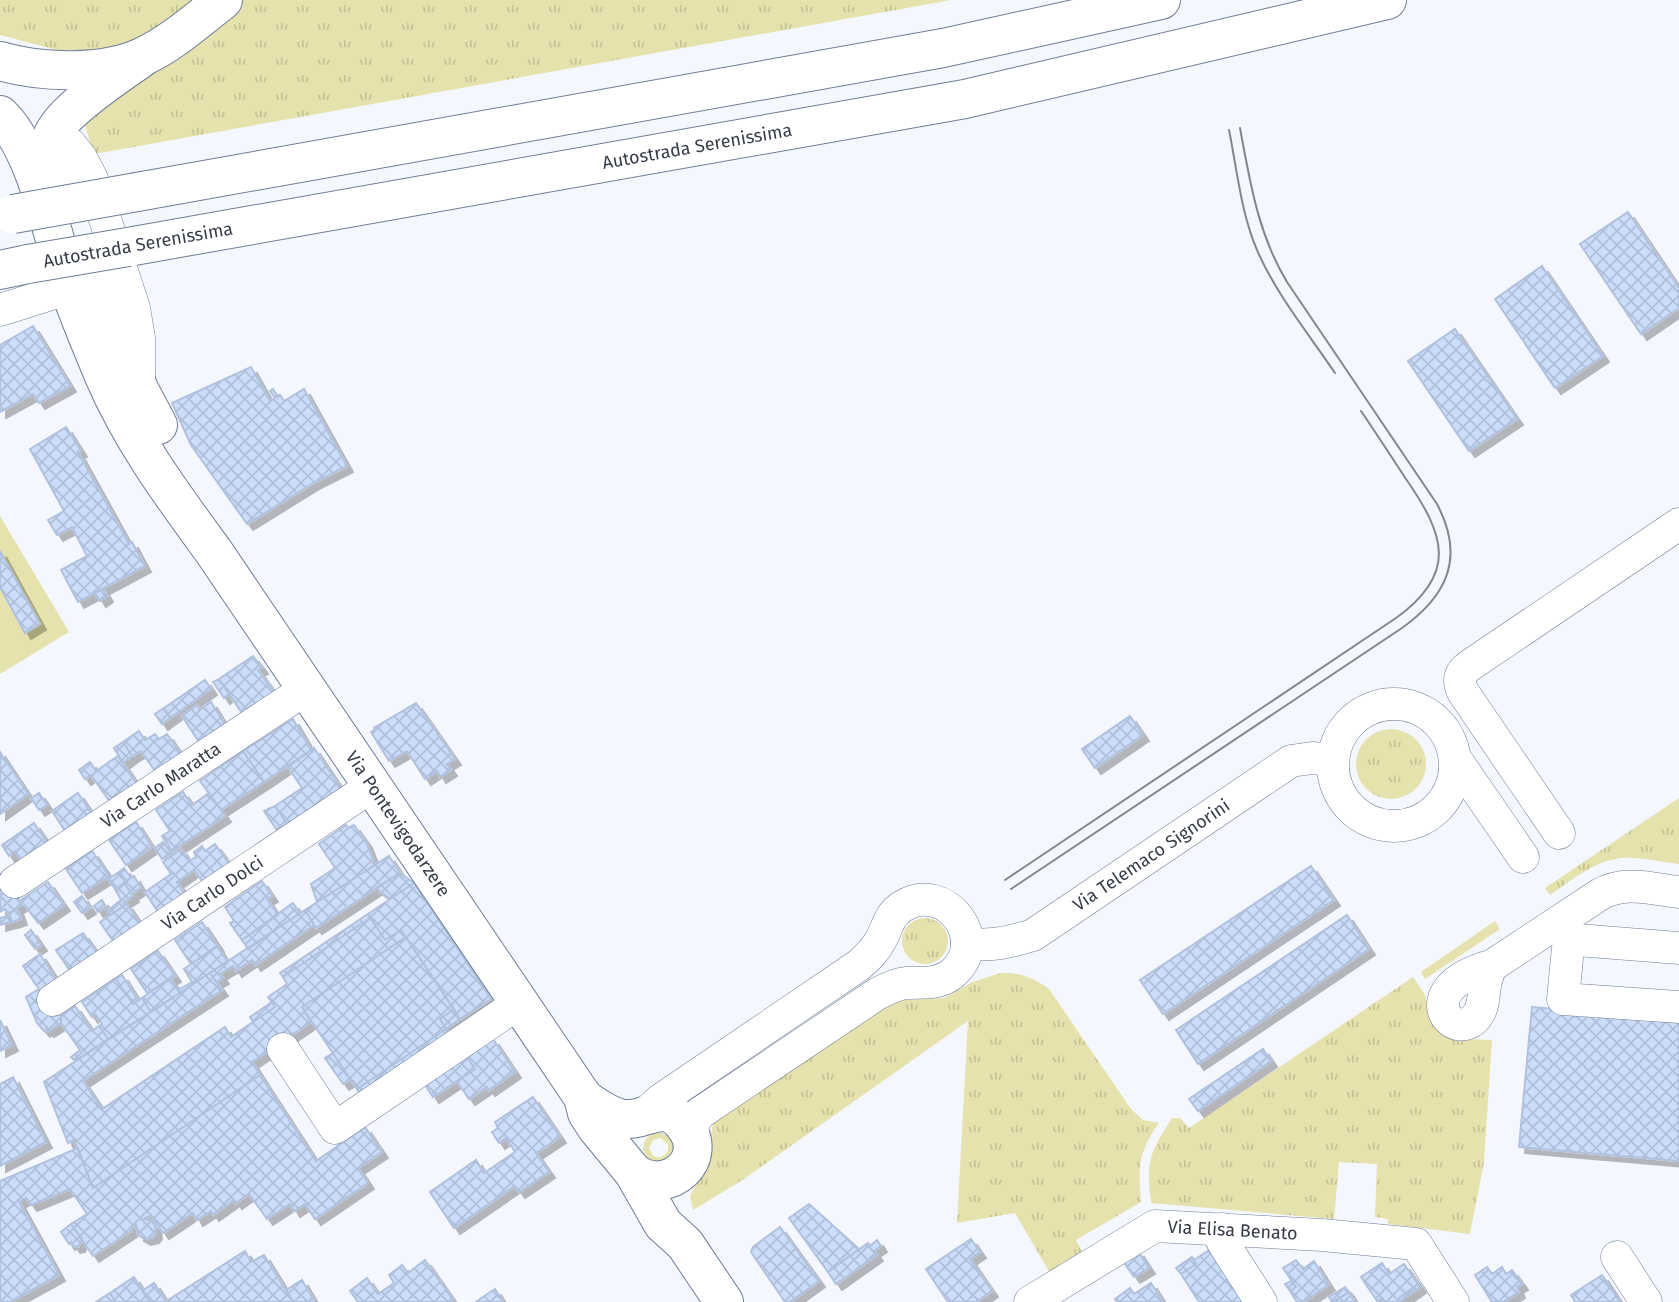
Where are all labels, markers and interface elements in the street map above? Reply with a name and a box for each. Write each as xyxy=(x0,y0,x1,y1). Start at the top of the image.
street label: Autostrada Serenissima xyxy=(601,119,794,174)
street label: Autostrada Serenissima xyxy=(41,217,235,273)
street label: Via Carlo Maratta xyxy=(97,738,225,833)
street label: Via Pontevigodarzere xyxy=(341,747,455,901)
street label: Via Telemaco Signorini xyxy=(1069,794,1234,916)
street label: Via Carlo Dolci xyxy=(157,851,267,935)
street label: Via Elisa Benato xyxy=(1167,1216,1298,1245)

